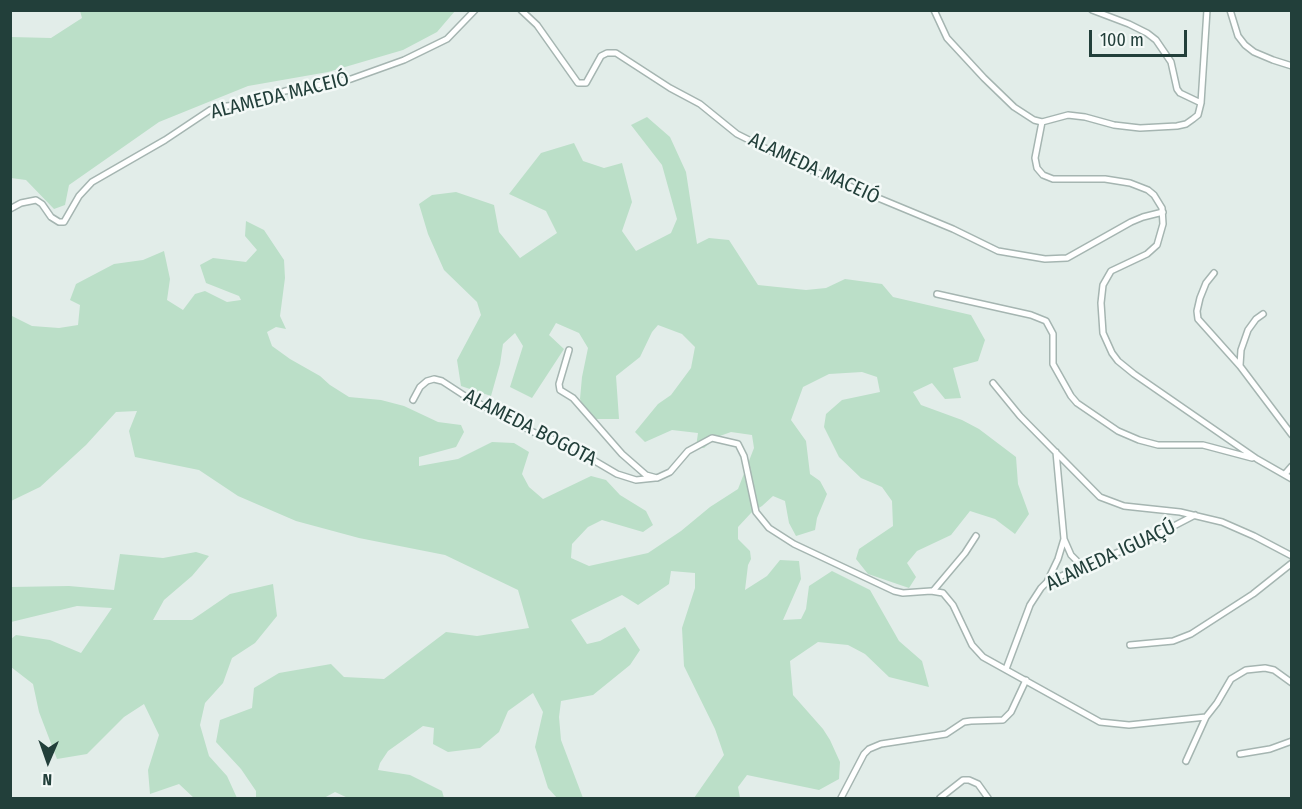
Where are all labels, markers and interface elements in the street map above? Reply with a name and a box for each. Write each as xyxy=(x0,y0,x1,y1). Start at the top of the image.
scale bar xyxy=(1092,18,1190,56)
text: 100 m xyxy=(1100,29,1144,51)
street label: ALAMEDA MACEIÓ xyxy=(208,67,352,125)
street label: ALAMEDA MACEIÓ xyxy=(745,128,883,210)
street label: ALAMEDA BOGOTA xyxy=(460,384,600,472)
street label: ALAMEDA IGUAÇÚ xyxy=(1042,515,1180,597)
north arrow xyxy=(18,731,78,791)
text: N xyxy=(42,770,52,789)

